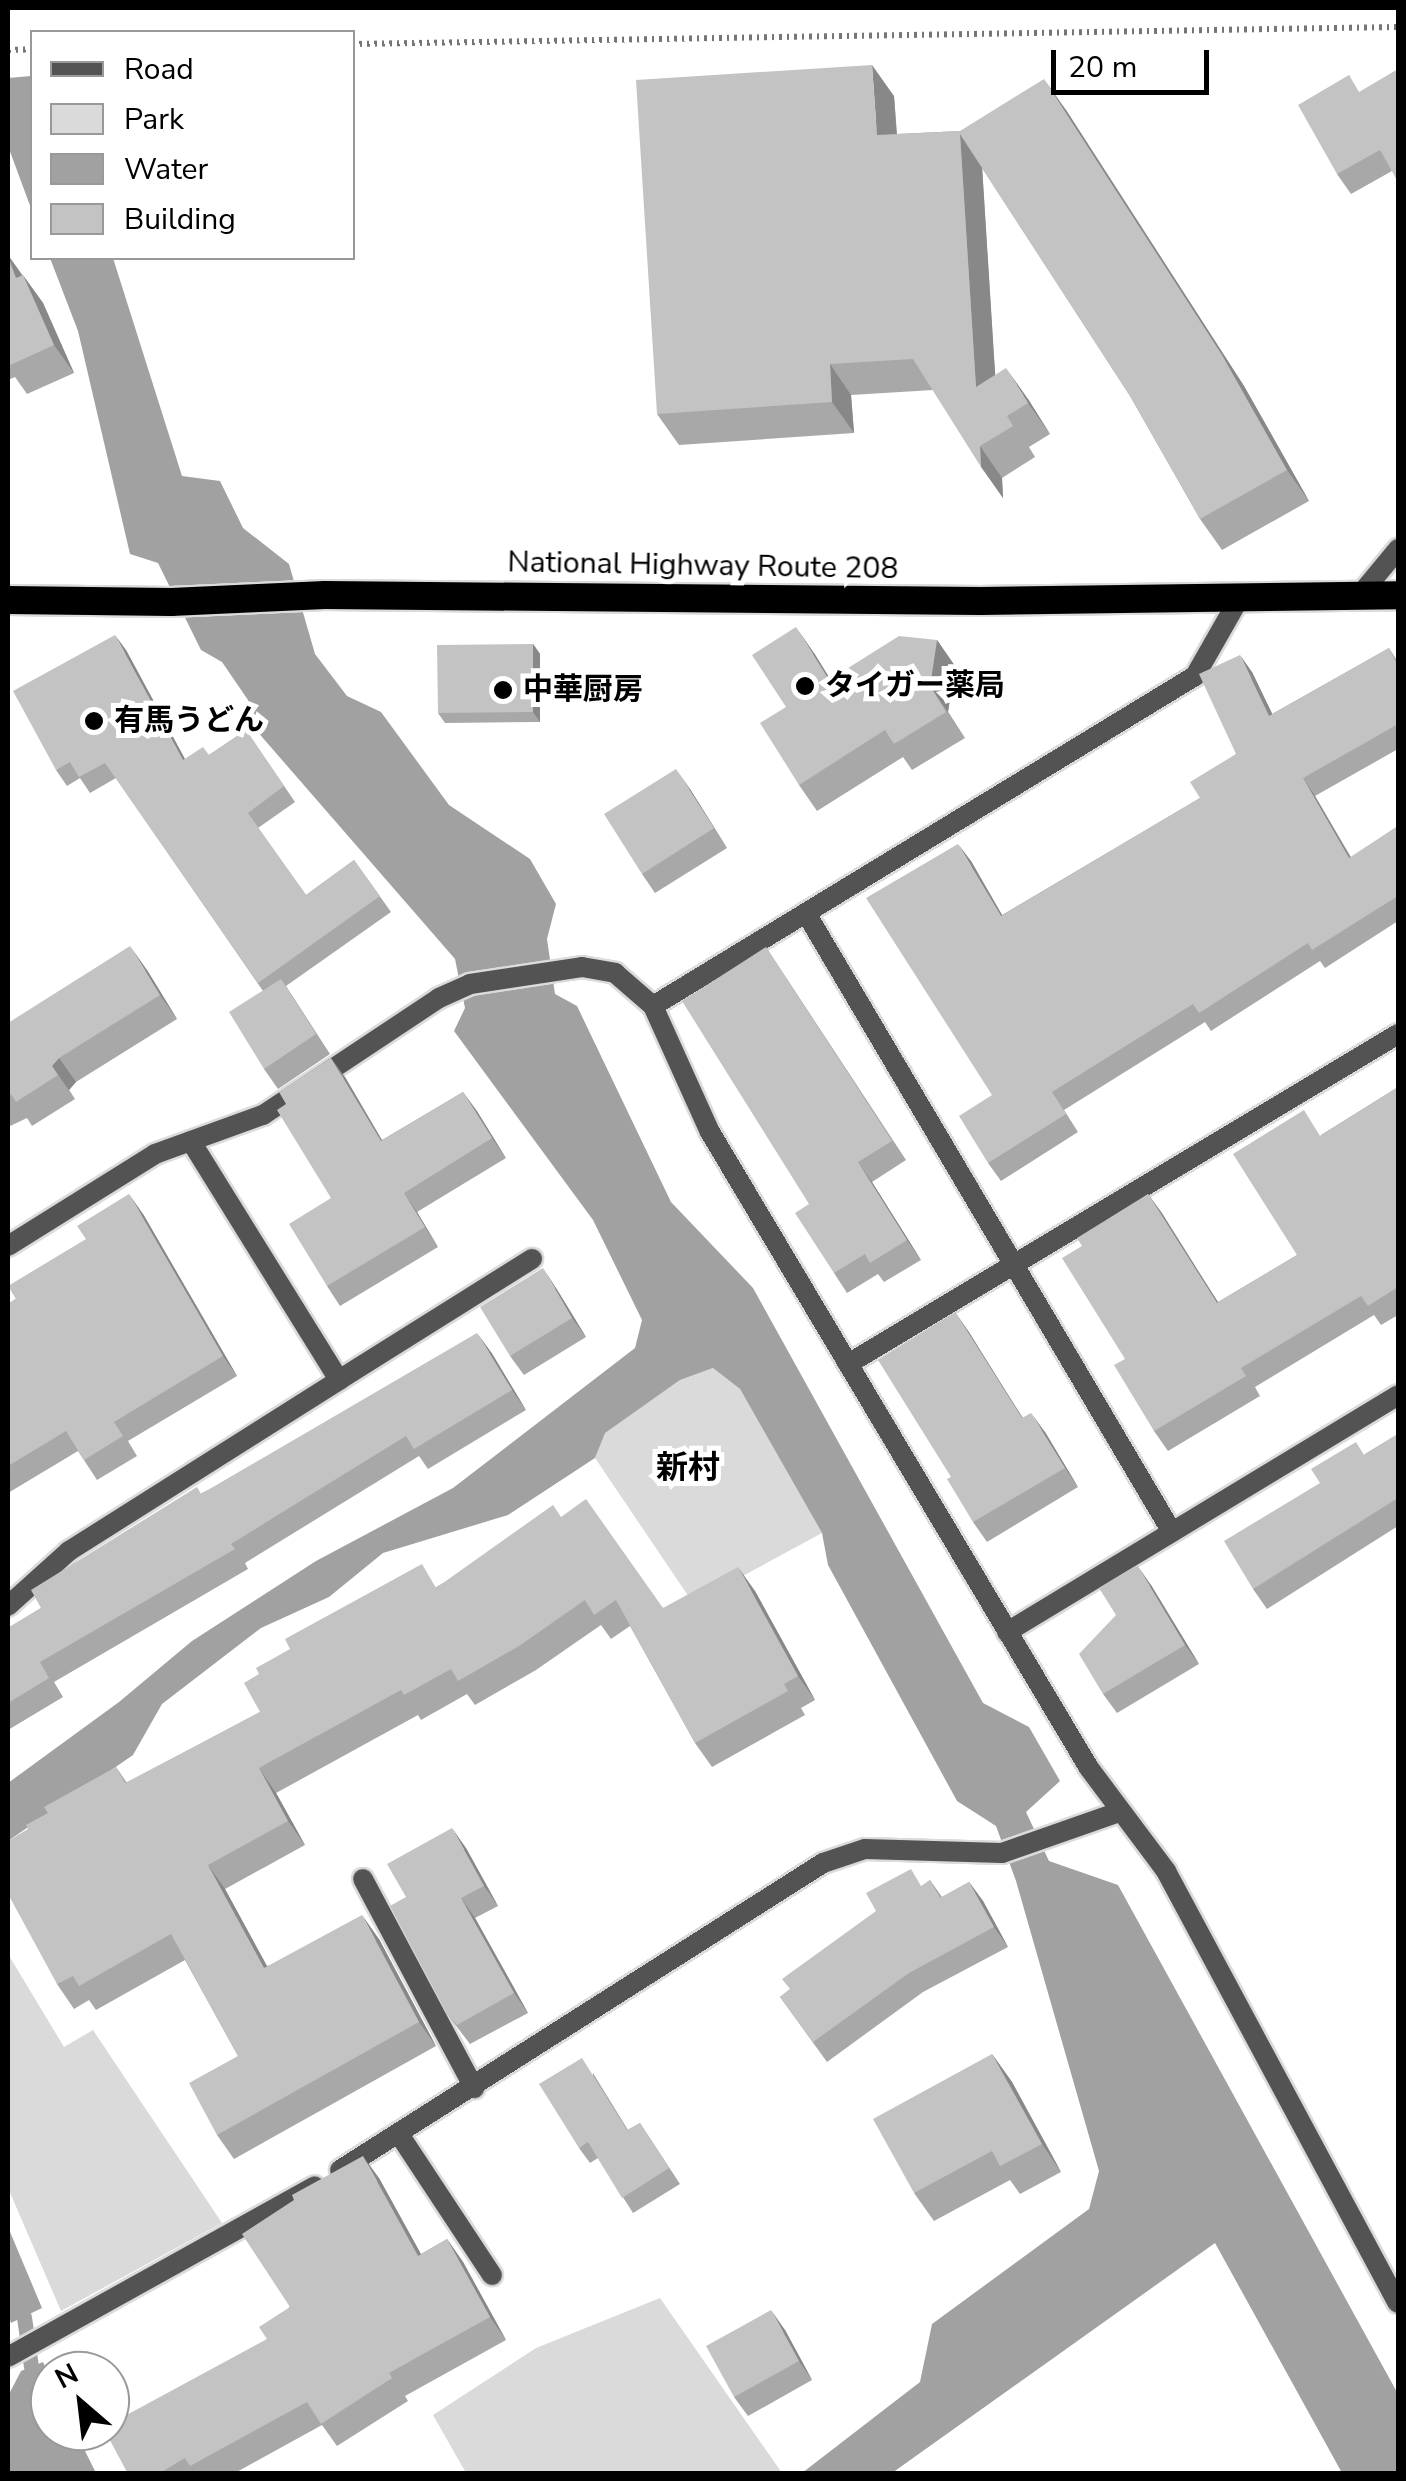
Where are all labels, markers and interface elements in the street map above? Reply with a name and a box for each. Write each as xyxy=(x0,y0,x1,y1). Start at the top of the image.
legend xyxy=(30,30,355,260)
scale bar xyxy=(1056,30,1214,92)
text: 20 m xyxy=(1068,47,1137,88)
text: Road xyxy=(124,49,194,90)
text: Park xyxy=(124,99,184,140)
text: Water xyxy=(124,149,208,190)
text: Building xyxy=(124,199,236,240)
street label: National Highway Route 208 xyxy=(507,545,899,587)
place label: タイガー薬局 xyxy=(825,668,1005,704)
place label: 中華厨房 xyxy=(523,672,643,708)
marker: タイガー薬局 xyxy=(794,675,816,697)
marker: 中華厨房 xyxy=(492,679,514,701)
place label: 有馬うどん xyxy=(114,703,264,739)
marker: 有馬うどん xyxy=(83,710,105,732)
district label: 新村 xyxy=(656,1449,720,1487)
north arrow xyxy=(30,2351,130,2451)
text: N xyxy=(49,2355,85,2398)

